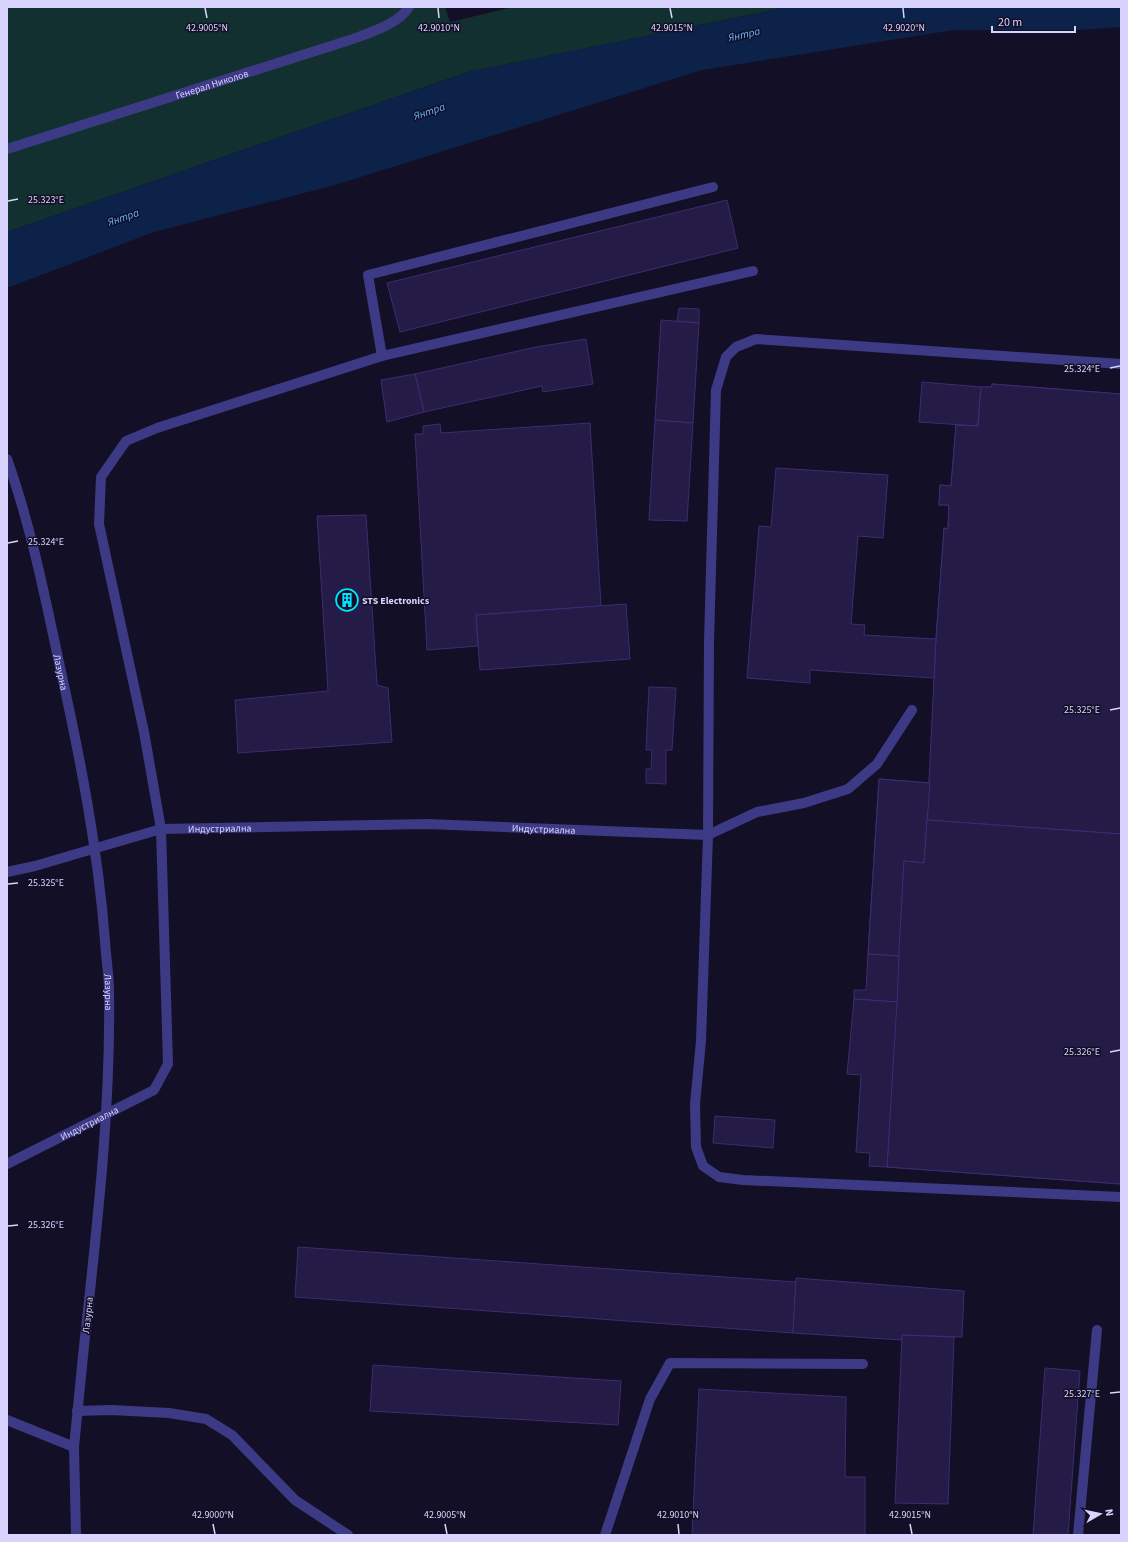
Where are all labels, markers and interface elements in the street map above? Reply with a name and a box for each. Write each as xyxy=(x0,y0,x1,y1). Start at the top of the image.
scale bar xyxy=(992,8,1075,34)
text: 20 m xyxy=(998,14,1022,31)
text: 42.9005°N xyxy=(186,21,228,35)
text: 42.9010°N xyxy=(418,21,460,35)
text: 42.9015°N xyxy=(651,21,693,35)
text: 42.9020°N xyxy=(883,21,925,35)
water label: Янтра xyxy=(726,23,762,46)
street label: Генерал Николов xyxy=(174,67,250,103)
water label: Янтра xyxy=(410,99,447,124)
text: 25.323°E xyxy=(28,193,64,207)
water label: Янтра xyxy=(104,205,141,230)
text: 25.324°E xyxy=(1064,362,1100,376)
text: 25.324°E xyxy=(28,535,64,549)
building icon: STS Electronics xyxy=(334,587,360,613)
place label: STS Electronics xyxy=(362,594,430,608)
street label: Лазурна xyxy=(49,653,71,692)
text: 25.325°E xyxy=(1064,703,1100,717)
street label: Индустриална xyxy=(188,821,252,836)
street label: Индустриална xyxy=(512,821,576,838)
text: 25.325°E xyxy=(28,876,64,890)
street label: Лазурна xyxy=(100,973,115,1011)
text: 25.326°E xyxy=(1064,1045,1100,1059)
street label: Индустриална xyxy=(58,1103,121,1144)
text: 25.326°E xyxy=(28,1218,64,1232)
street label: Лазурна xyxy=(79,1296,97,1334)
text: 25.327°E xyxy=(1064,1387,1100,1401)
north arrow xyxy=(1080,1494,1120,1534)
text: 42.9000°N xyxy=(192,1508,234,1522)
text: 42.9005°N xyxy=(424,1508,466,1522)
text: 42.9010°N xyxy=(657,1508,699,1522)
text: 42.9015°N xyxy=(889,1508,931,1522)
text: N xyxy=(1101,1508,1117,1517)

